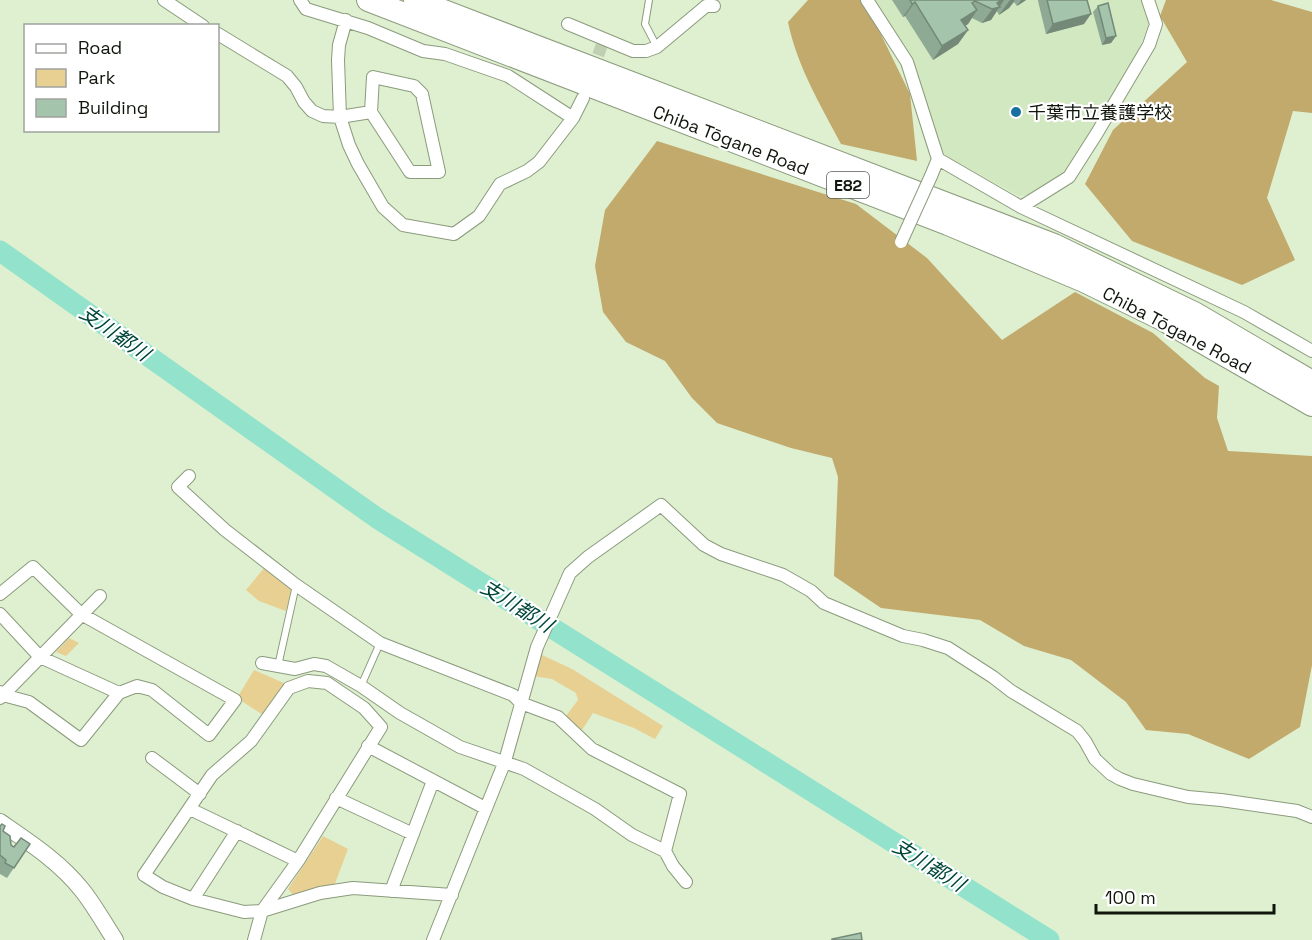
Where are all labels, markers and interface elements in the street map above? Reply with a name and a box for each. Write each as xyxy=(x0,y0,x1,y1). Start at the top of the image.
legend xyxy=(24,24,219,132)
text: Road xyxy=(78,36,122,59)
text: Park xyxy=(78,66,116,89)
text: Building xyxy=(78,96,148,119)
street label: Chiba Tōgane Road xyxy=(650,100,812,180)
place label: 千葉市立養護学校 xyxy=(1028,101,1172,124)
marker: 千葉市立養護学校 xyxy=(1009,105,1023,119)
road number: E82 xyxy=(827,172,869,198)
street label: Chiba Tōgane Road xyxy=(1099,281,1255,379)
water label: 支川都川 xyxy=(75,299,157,368)
water label: 支川都川 xyxy=(476,574,560,639)
water label: 支川都川 xyxy=(888,833,972,898)
scale bar xyxy=(1096,877,1274,915)
text: 100 m xyxy=(1105,886,1156,909)

